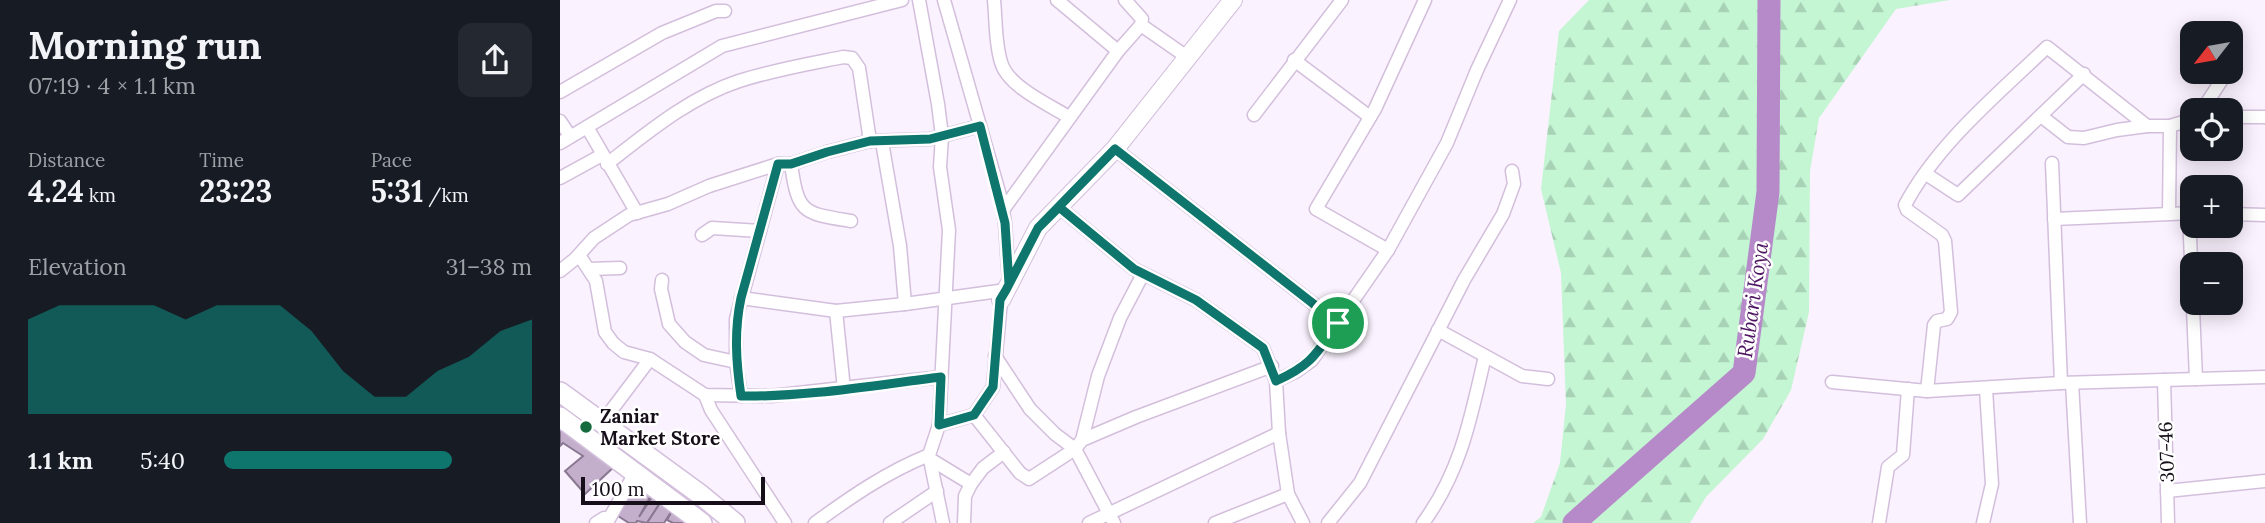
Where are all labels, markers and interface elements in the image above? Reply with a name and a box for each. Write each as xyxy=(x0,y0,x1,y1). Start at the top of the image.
text: Morning run xyxy=(28,21,262,69)
north arrow xyxy=(2180,21,2244,84)
map controls xyxy=(2180,21,2243,315)
button: share xyxy=(458,23,532,97)
text: 07:19 · 4 × 1.1 km xyxy=(28,71,196,100)
button: locate xyxy=(2180,98,2243,161)
text: Distance xyxy=(28,148,105,172)
text: Time xyxy=(199,148,244,172)
text: Pace xyxy=(371,148,412,172)
text: 4.24 xyxy=(28,172,84,210)
text: 23:23 xyxy=(199,172,272,210)
text: 5:31 xyxy=(371,172,423,210)
button: + xyxy=(2180,175,2243,238)
text: km xyxy=(84,183,116,207)
text: /km xyxy=(423,183,469,207)
water label: Rubari Koya xyxy=(1731,240,1774,359)
text: Elevation xyxy=(28,252,127,281)
text: 31–38 m xyxy=(446,252,532,281)
button: − xyxy=(2180,252,2243,315)
pin xyxy=(1308,293,1368,353)
icon: arrive xyxy=(1319,304,1357,342)
place label: Zaniar Market Store xyxy=(600,404,720,450)
marker: Zaniar Market Store xyxy=(578,419,594,435)
street label: 307-46 xyxy=(2153,421,2179,483)
text: 1.1 km xyxy=(28,446,93,475)
text: 5:40 xyxy=(140,446,185,475)
scale bar xyxy=(581,474,765,506)
text: 100 m xyxy=(592,477,645,501)

